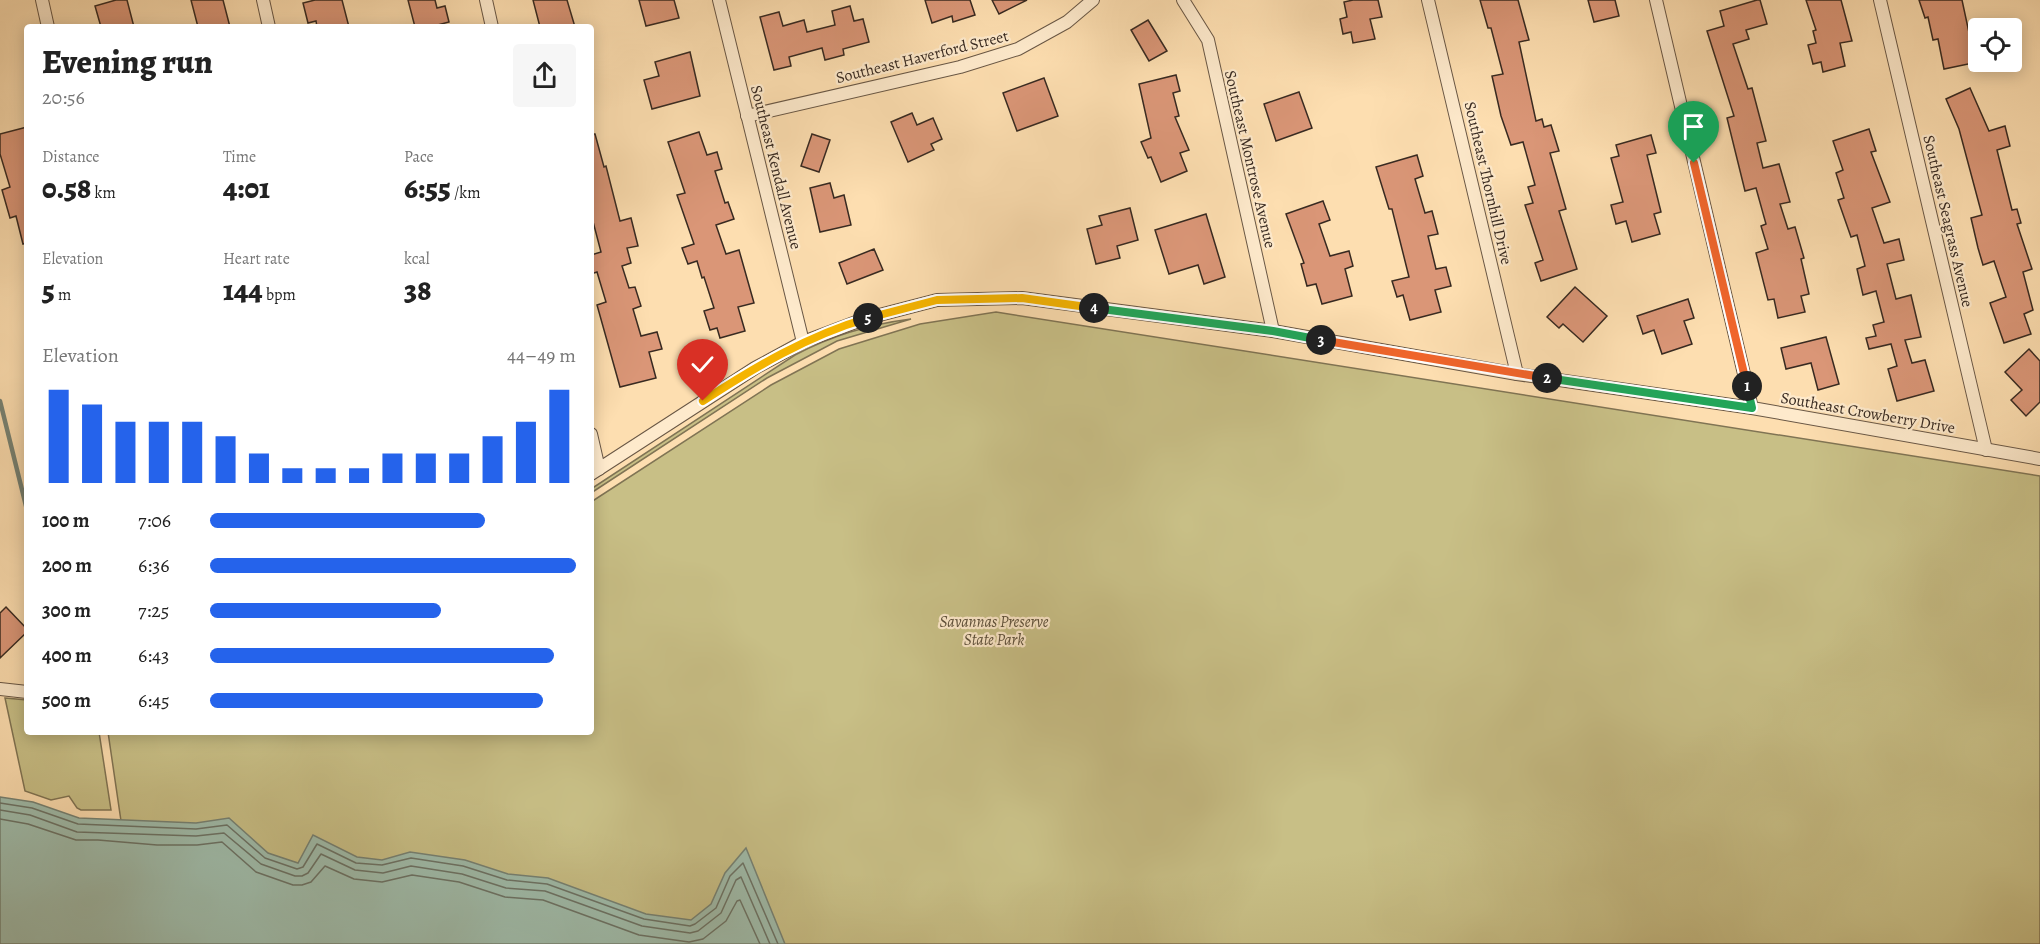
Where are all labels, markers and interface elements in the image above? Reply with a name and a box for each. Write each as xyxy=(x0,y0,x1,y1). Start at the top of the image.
map controls xyxy=(1968,18,2022,72)
button: locate xyxy=(1968,18,2022,72)
street label: Southeast Haverford Street xyxy=(834,25,1011,89)
text: Evening run xyxy=(42,39,213,84)
button: share xyxy=(513,44,576,107)
street label: Southeast Montrose Avenue xyxy=(1219,68,1281,250)
street label: Southeast Kendall Avenue xyxy=(745,83,807,252)
text: 20:56 xyxy=(42,84,85,111)
street label: Southeast Thornhill Drive xyxy=(1459,99,1518,267)
pin xyxy=(1668,101,1719,163)
icon: arrive xyxy=(1677,110,1710,143)
street label: Southeast Seagrass Avenue xyxy=(1918,133,1979,309)
text: Distance xyxy=(42,146,99,168)
text: Time xyxy=(223,146,256,168)
text: Pace xyxy=(404,146,434,168)
text: 0.58 xyxy=(42,168,91,208)
text: 4:01 xyxy=(223,168,270,208)
text: 6:55 xyxy=(404,168,451,208)
text: km xyxy=(91,182,116,204)
text: /km xyxy=(451,182,480,204)
text: Elevation xyxy=(42,248,103,270)
text: Heart rate xyxy=(223,248,290,270)
text: kcal xyxy=(404,248,430,270)
text: 5 xyxy=(42,270,55,310)
text: 144 xyxy=(223,270,263,310)
text: 38 xyxy=(404,270,431,310)
text: m xyxy=(55,284,71,306)
text: bpm xyxy=(263,284,296,306)
pin: 4 xyxy=(1079,293,1109,323)
text: 4 xyxy=(1090,297,1098,319)
pin: 5 xyxy=(853,303,883,333)
text: 5 xyxy=(865,307,871,329)
pin: 3 xyxy=(1306,325,1336,355)
text: 3 xyxy=(1318,329,1324,351)
pin xyxy=(677,339,728,401)
text: Elevation xyxy=(42,342,119,369)
text: 44–49 m xyxy=(507,342,576,369)
icon: check xyxy=(686,348,719,381)
pin: 2 xyxy=(1532,363,1562,393)
text: 2 xyxy=(1543,367,1551,389)
pin: 1 xyxy=(1732,371,1762,401)
text: 1 xyxy=(1744,375,1750,397)
street label: Southeast Crowberry Drive xyxy=(1779,387,1957,439)
text: 100 m xyxy=(42,507,90,534)
text: 7:06 xyxy=(138,507,171,534)
text: 200 m xyxy=(42,552,92,579)
text: 6:36 xyxy=(138,552,170,579)
text: 300 m xyxy=(42,597,91,624)
text: 7:25 xyxy=(138,597,169,624)
park label: Savannas Preserve State Park xyxy=(940,611,1049,651)
text: 400 m xyxy=(42,642,92,669)
text: 6:43 xyxy=(138,642,169,669)
text: 500 m xyxy=(42,687,91,714)
text: 6:45 xyxy=(138,687,170,714)

